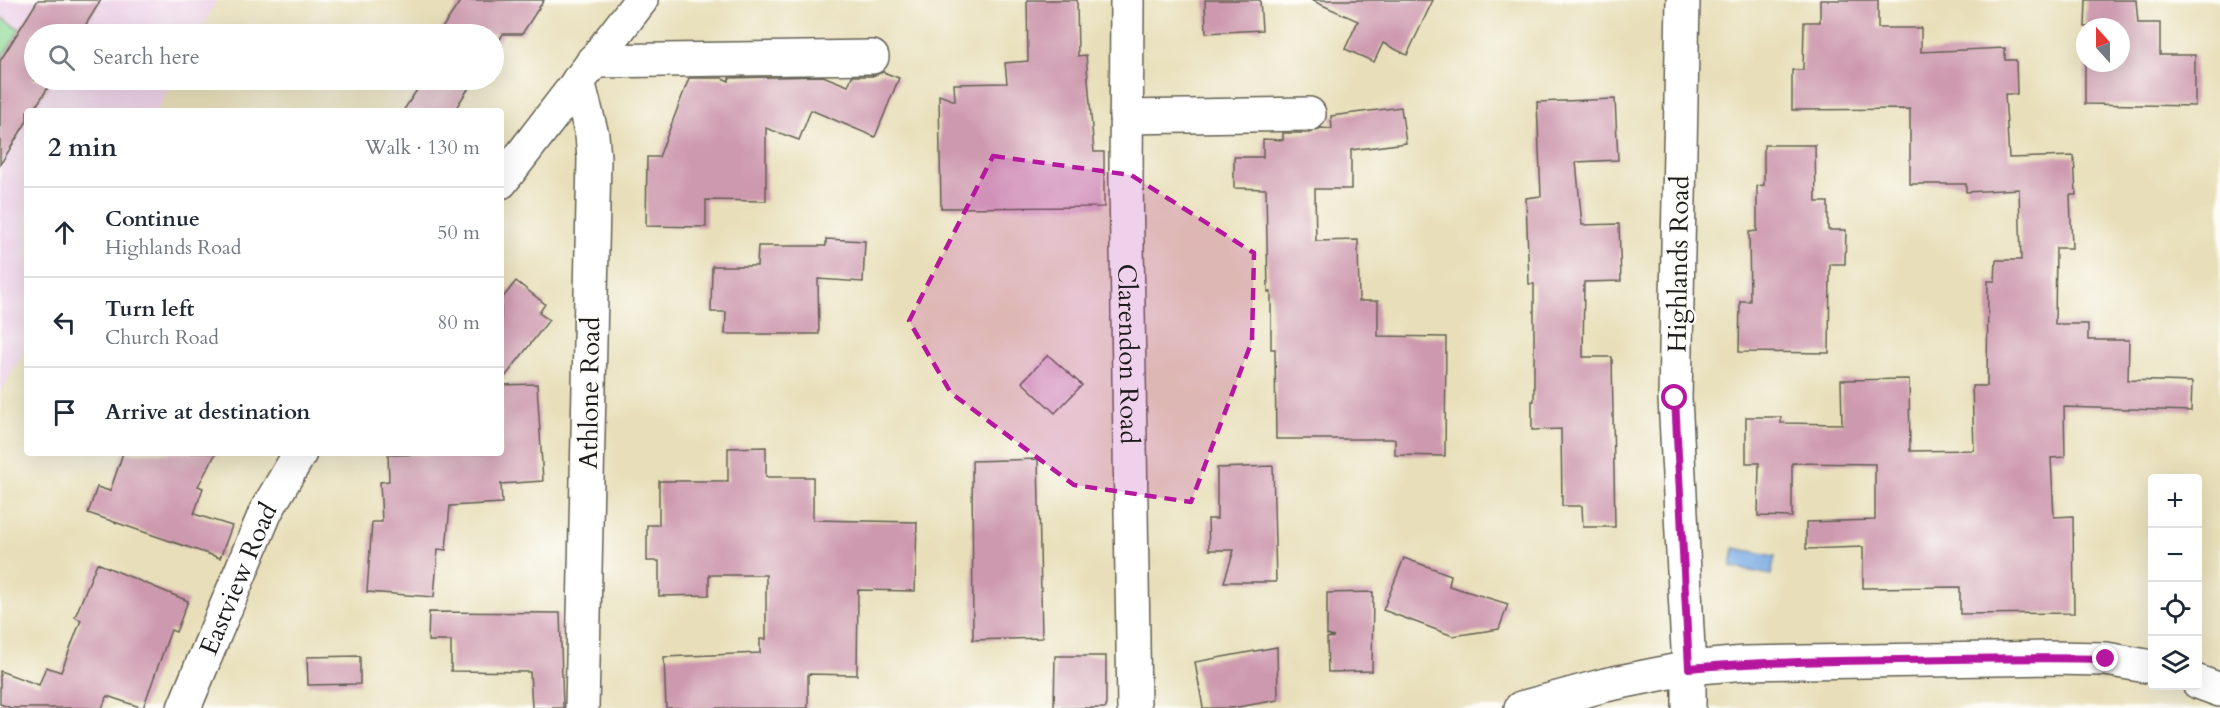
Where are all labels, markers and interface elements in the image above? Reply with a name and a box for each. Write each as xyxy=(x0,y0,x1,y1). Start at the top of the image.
north arrow xyxy=(2076,18,2130,72)
search box xyxy=(24,24,504,90)
icon: search xyxy=(45,41,78,74)
text: Search here xyxy=(93,42,200,72)
text: 2 min xyxy=(48,130,117,165)
text: Walk · 130 m xyxy=(365,134,480,161)
street label: Highlands Road xyxy=(1659,175,1698,353)
text: Continue xyxy=(105,204,200,234)
icon: ahead xyxy=(48,216,81,249)
text: 50 m xyxy=(437,219,480,246)
text: Highlands Road xyxy=(105,234,241,261)
street label: Clarendon Road xyxy=(1109,263,1147,445)
text: Turn left xyxy=(105,294,194,324)
icon: left xyxy=(48,306,81,339)
text: 80 m xyxy=(437,309,480,336)
street label: Athlone Road xyxy=(571,316,608,469)
text: Church Road xyxy=(105,324,219,351)
route start xyxy=(1661,384,1687,410)
icon: arrive xyxy=(48,396,81,429)
text: Arrive at destination xyxy=(105,397,310,427)
map controls xyxy=(2148,474,2202,690)
button: + xyxy=(2148,474,2202,528)
street label: Eastview Road xyxy=(191,496,285,660)
button: − xyxy=(2148,528,2202,582)
button: locate xyxy=(2148,582,2202,636)
button: layers xyxy=(2148,636,2202,690)
route end xyxy=(2092,645,2118,671)

